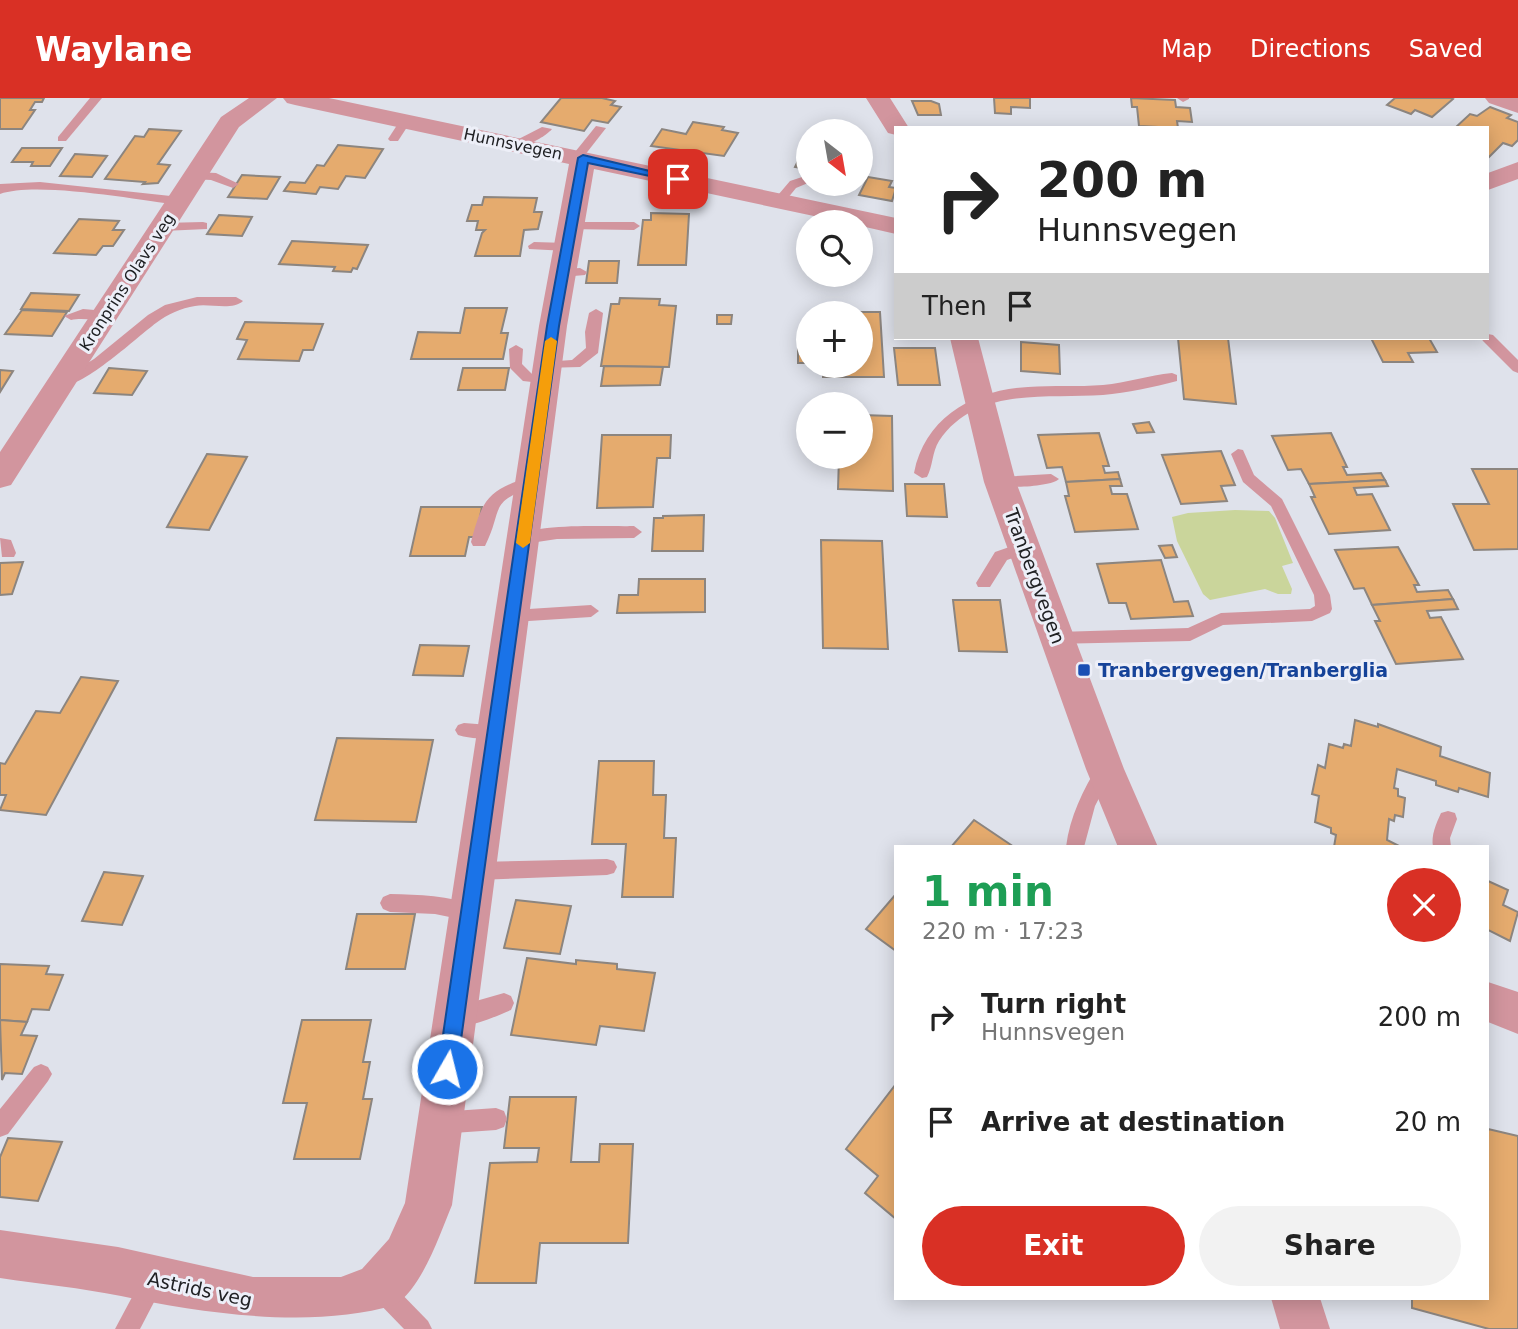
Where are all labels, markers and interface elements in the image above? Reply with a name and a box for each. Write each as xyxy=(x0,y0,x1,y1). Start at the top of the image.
text: Waylane xyxy=(35,30,192,69)
text: Map xyxy=(1161,35,1212,63)
text: Directions xyxy=(1250,35,1371,63)
text: Saved xyxy=(1409,35,1483,63)
north arrow xyxy=(796,119,873,196)
map controls xyxy=(796,119,873,469)
street label: Hunnsvegen xyxy=(462,124,564,164)
pin xyxy=(648,149,708,209)
text: 200 m xyxy=(1037,152,1207,209)
icon: right xyxy=(922,154,1013,245)
icon: arrive xyxy=(659,160,697,198)
street label: Kronprins Olavs veg xyxy=(75,209,179,355)
button: search xyxy=(796,210,873,287)
text: Hunnsvegen xyxy=(1037,211,1237,249)
icon: arrive xyxy=(1001,287,1039,325)
text: Then xyxy=(922,291,987,321)
button: + xyxy=(796,301,873,378)
button: − xyxy=(796,392,873,469)
street label: Tranbergvegen xyxy=(1000,504,1070,647)
place label: Tranbergvegen/Tranberglia xyxy=(1098,659,1388,681)
marker: Tranbergvegen/Tranberglia xyxy=(1076,662,1092,678)
text: 1 min xyxy=(922,867,1054,916)
button: close xyxy=(1387,868,1461,942)
text: 220 m · 17:23 xyxy=(922,918,1084,944)
text: Turn right xyxy=(981,989,1126,1019)
icon: right xyxy=(922,998,960,1036)
text: 200 m xyxy=(1378,1002,1461,1032)
text: Hunnsvegen xyxy=(981,1019,1125,1045)
position arrow xyxy=(410,1032,484,1106)
icon: arrive xyxy=(922,1103,960,1141)
text: Arrive at destination xyxy=(981,1107,1285,1137)
text: 20 m xyxy=(1394,1107,1461,1137)
button: Exit xyxy=(922,1206,1185,1286)
button: Share xyxy=(1199,1206,1461,1286)
street label: Astrids veg xyxy=(146,1267,254,1311)

